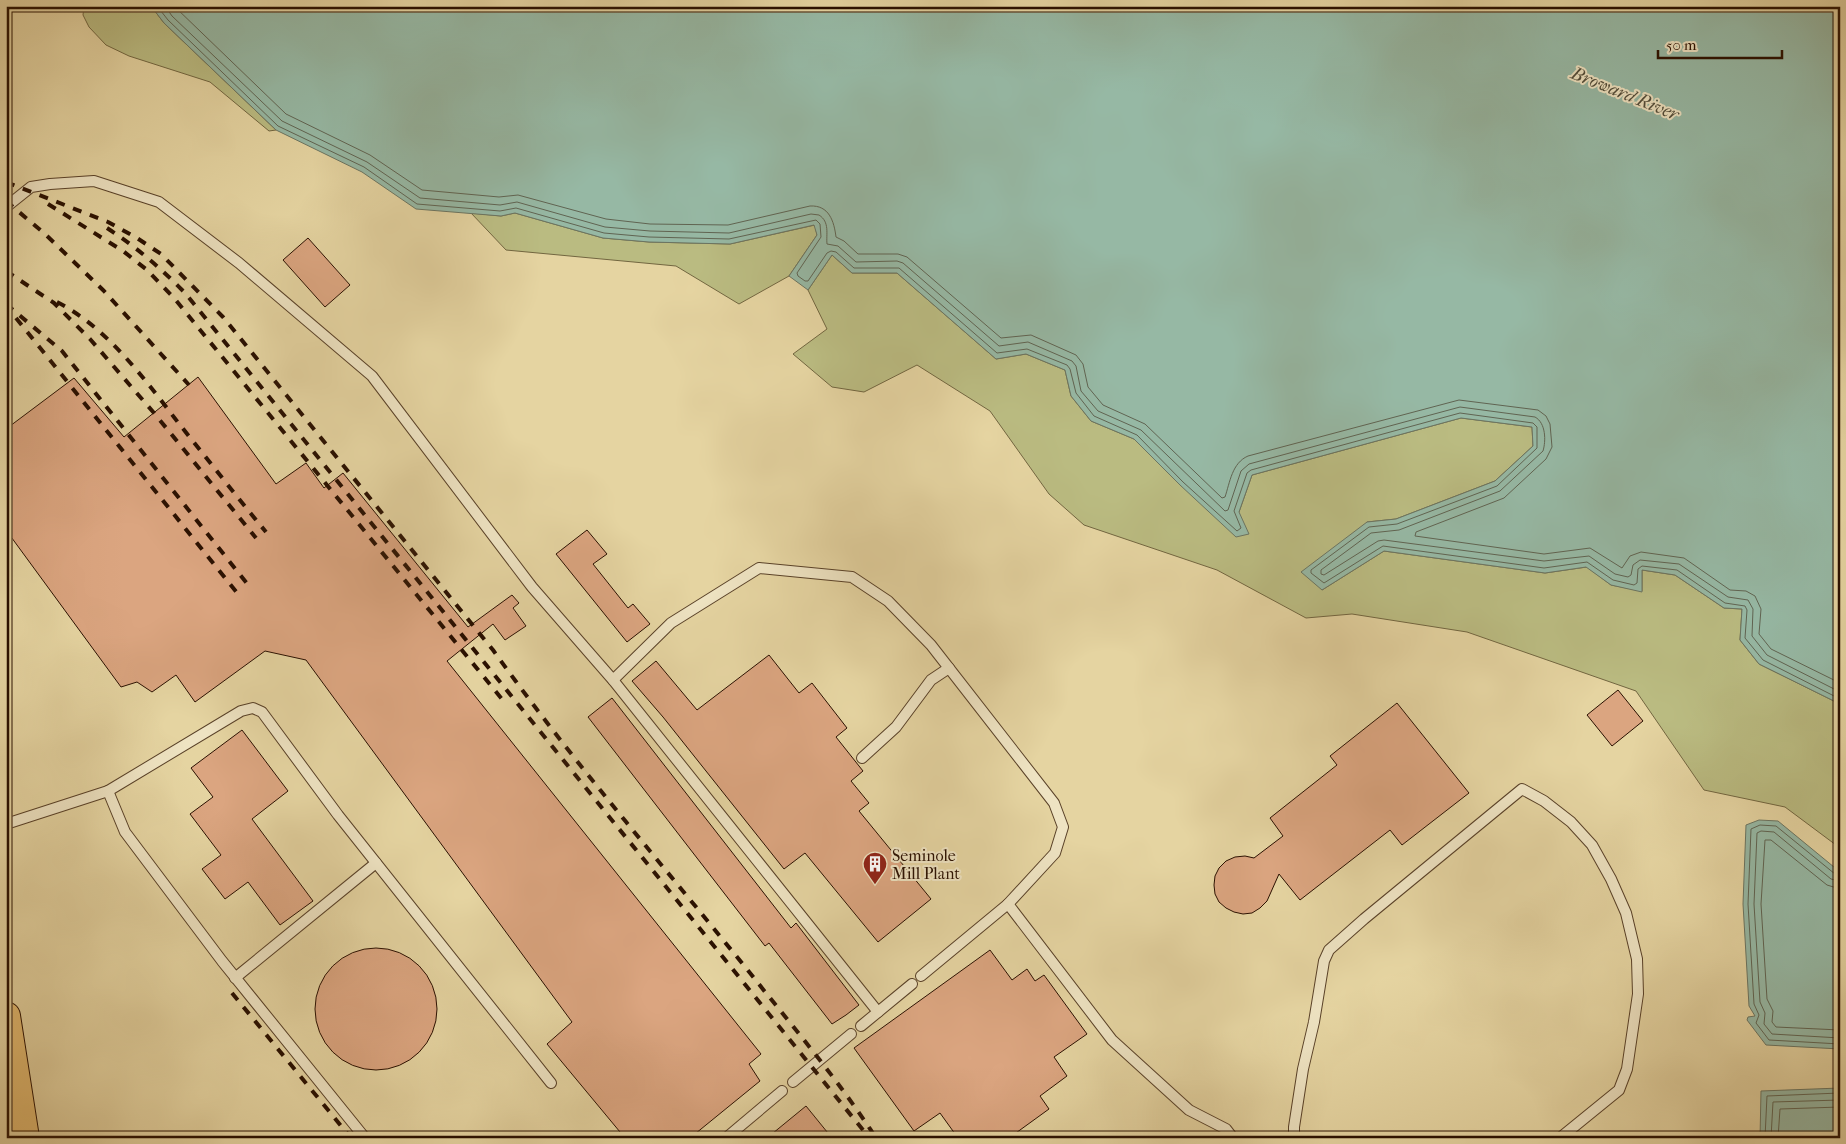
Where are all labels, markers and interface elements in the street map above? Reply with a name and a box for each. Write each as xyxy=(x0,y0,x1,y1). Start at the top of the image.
scale bar xyxy=(1658,28,1782,60)
text: 50 m xyxy=(1666,36,1697,54)
water label: Broward River xyxy=(1567,63,1684,126)
place label: Seminole Mill Plant xyxy=(892,846,960,883)
building icon: Seminole Mill Plant xyxy=(862,851,888,885)

